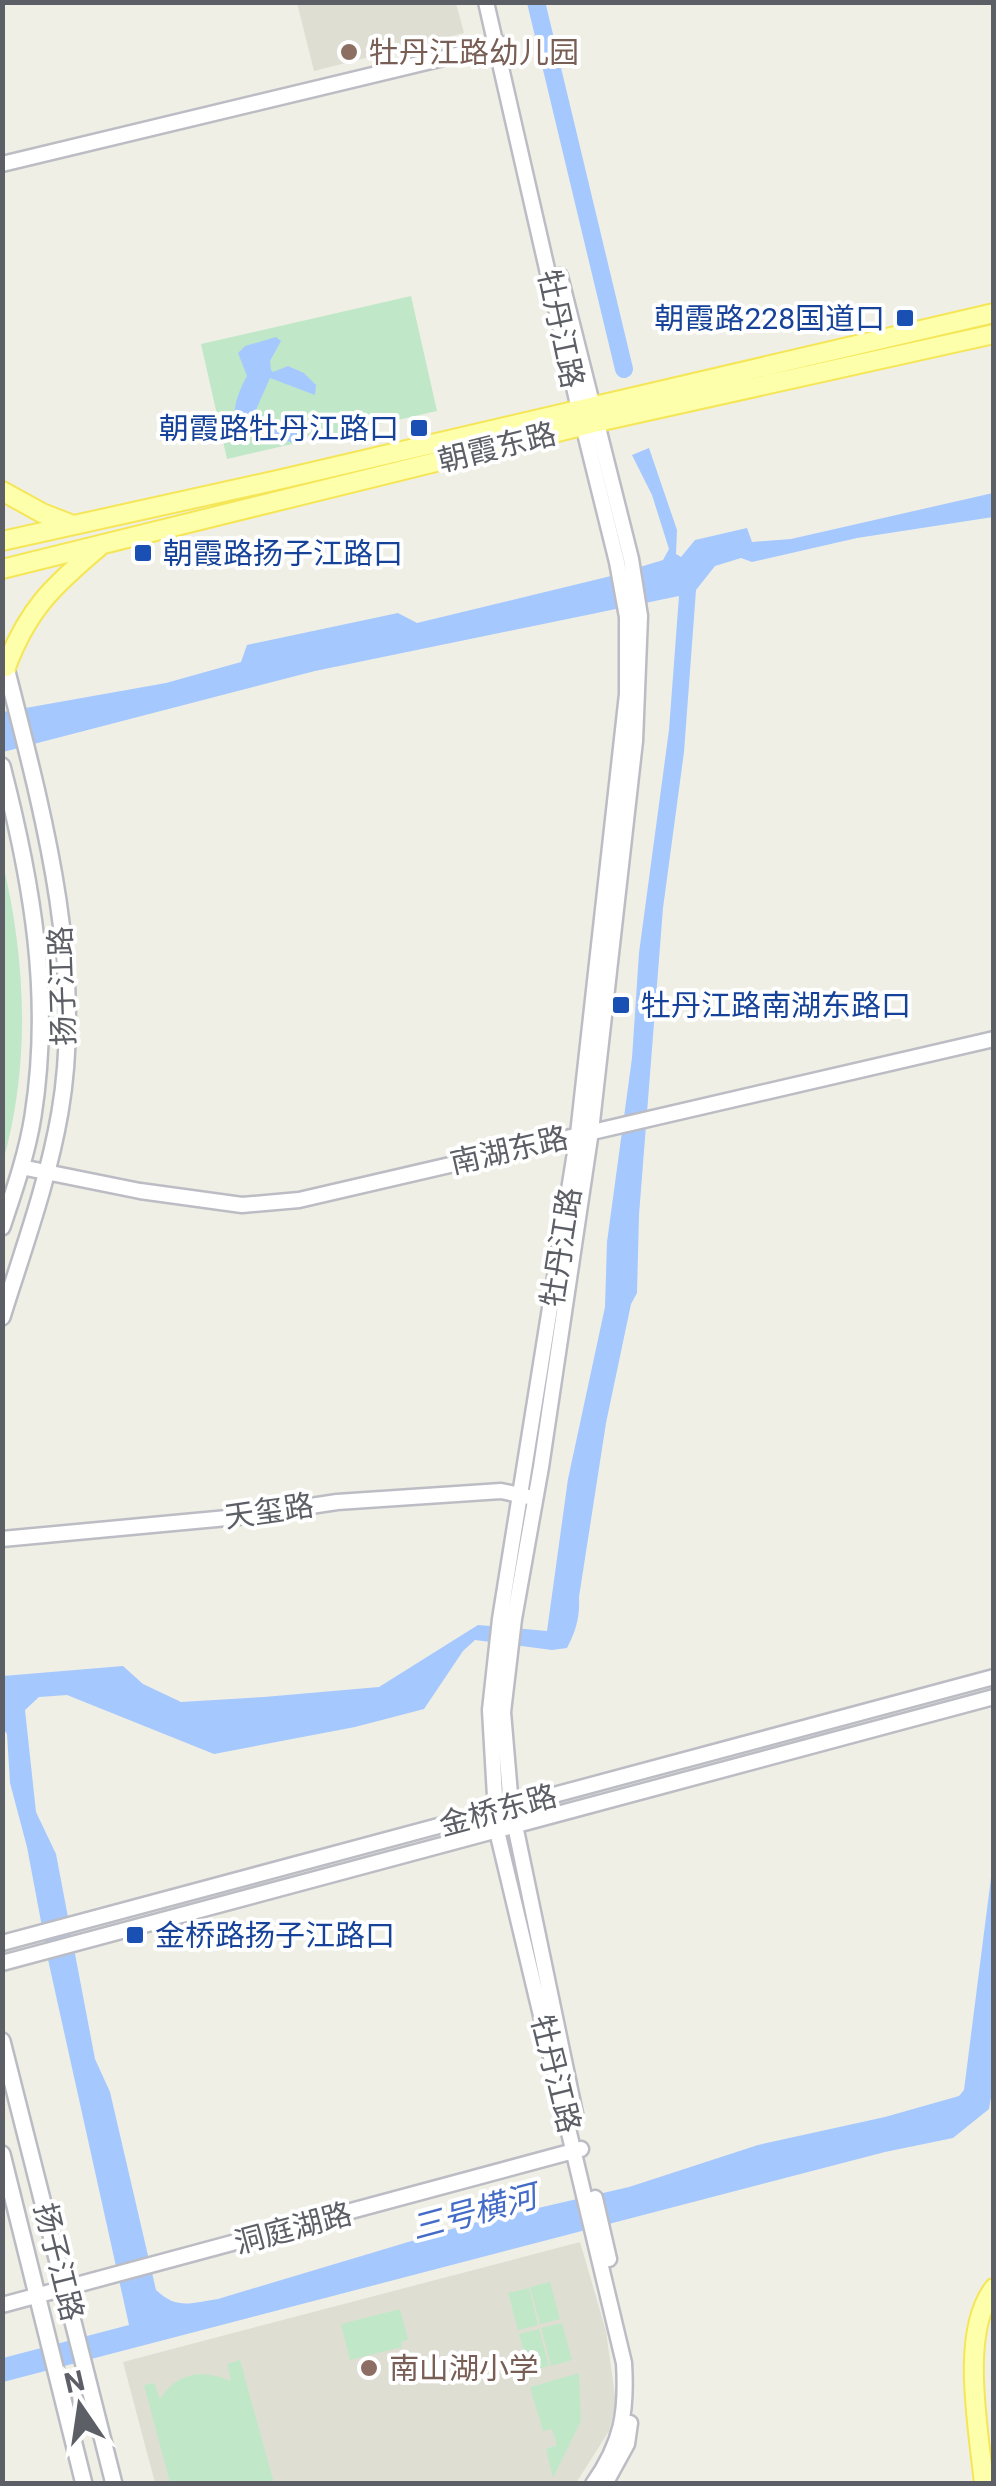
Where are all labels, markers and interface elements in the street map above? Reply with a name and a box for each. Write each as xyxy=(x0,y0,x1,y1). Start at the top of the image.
place label: 牡丹江路幼儿园 xyxy=(369,35,579,70)
marker: 牡丹江路幼儿园 xyxy=(338,41,360,63)
street label: 牡丹江路 xyxy=(531,267,591,391)
place label: 朝霞路228国道口 xyxy=(654,301,885,336)
marker: 朝霞路228国道口 xyxy=(894,307,916,329)
place label: 朝霞路牡丹江路口 xyxy=(159,411,399,446)
street label: 朝霞东路 xyxy=(435,416,559,478)
marker: 朝霞路牡丹江路口 xyxy=(408,417,430,439)
place label: 朝霞路扬子江路口 xyxy=(163,536,403,571)
marker: 朝霞路扬子江路口 xyxy=(132,542,154,564)
street label: 扬子江路 xyxy=(42,925,82,1047)
place label: 牡丹江路南湖东路口 xyxy=(641,988,911,1023)
marker: 牡丹江路南湖东路口 xyxy=(610,994,632,1016)
street label: 南湖东路 xyxy=(447,1119,571,1181)
street label: 牡丹江路 xyxy=(534,1185,588,1309)
street label: 天玺路 xyxy=(222,1487,316,1535)
street label: 金桥东路 xyxy=(436,1778,560,1842)
place label: 金桥路扬子江路口 xyxy=(155,1918,395,1953)
marker: 金桥路扬子江路口 xyxy=(124,1924,146,1946)
street label: 牡丹江路 xyxy=(525,2012,587,2136)
water label: 三号横河 xyxy=(407,2176,547,2247)
street label: 洞庭湖路 xyxy=(231,2196,355,2260)
street label: 扬子江路 xyxy=(28,2200,90,2324)
place label: 南山湖小学 xyxy=(389,2351,539,2386)
north arrow xyxy=(30,2356,130,2456)
marker: 南山湖小学 xyxy=(358,2357,380,2379)
text: N xyxy=(61,2364,88,2400)

